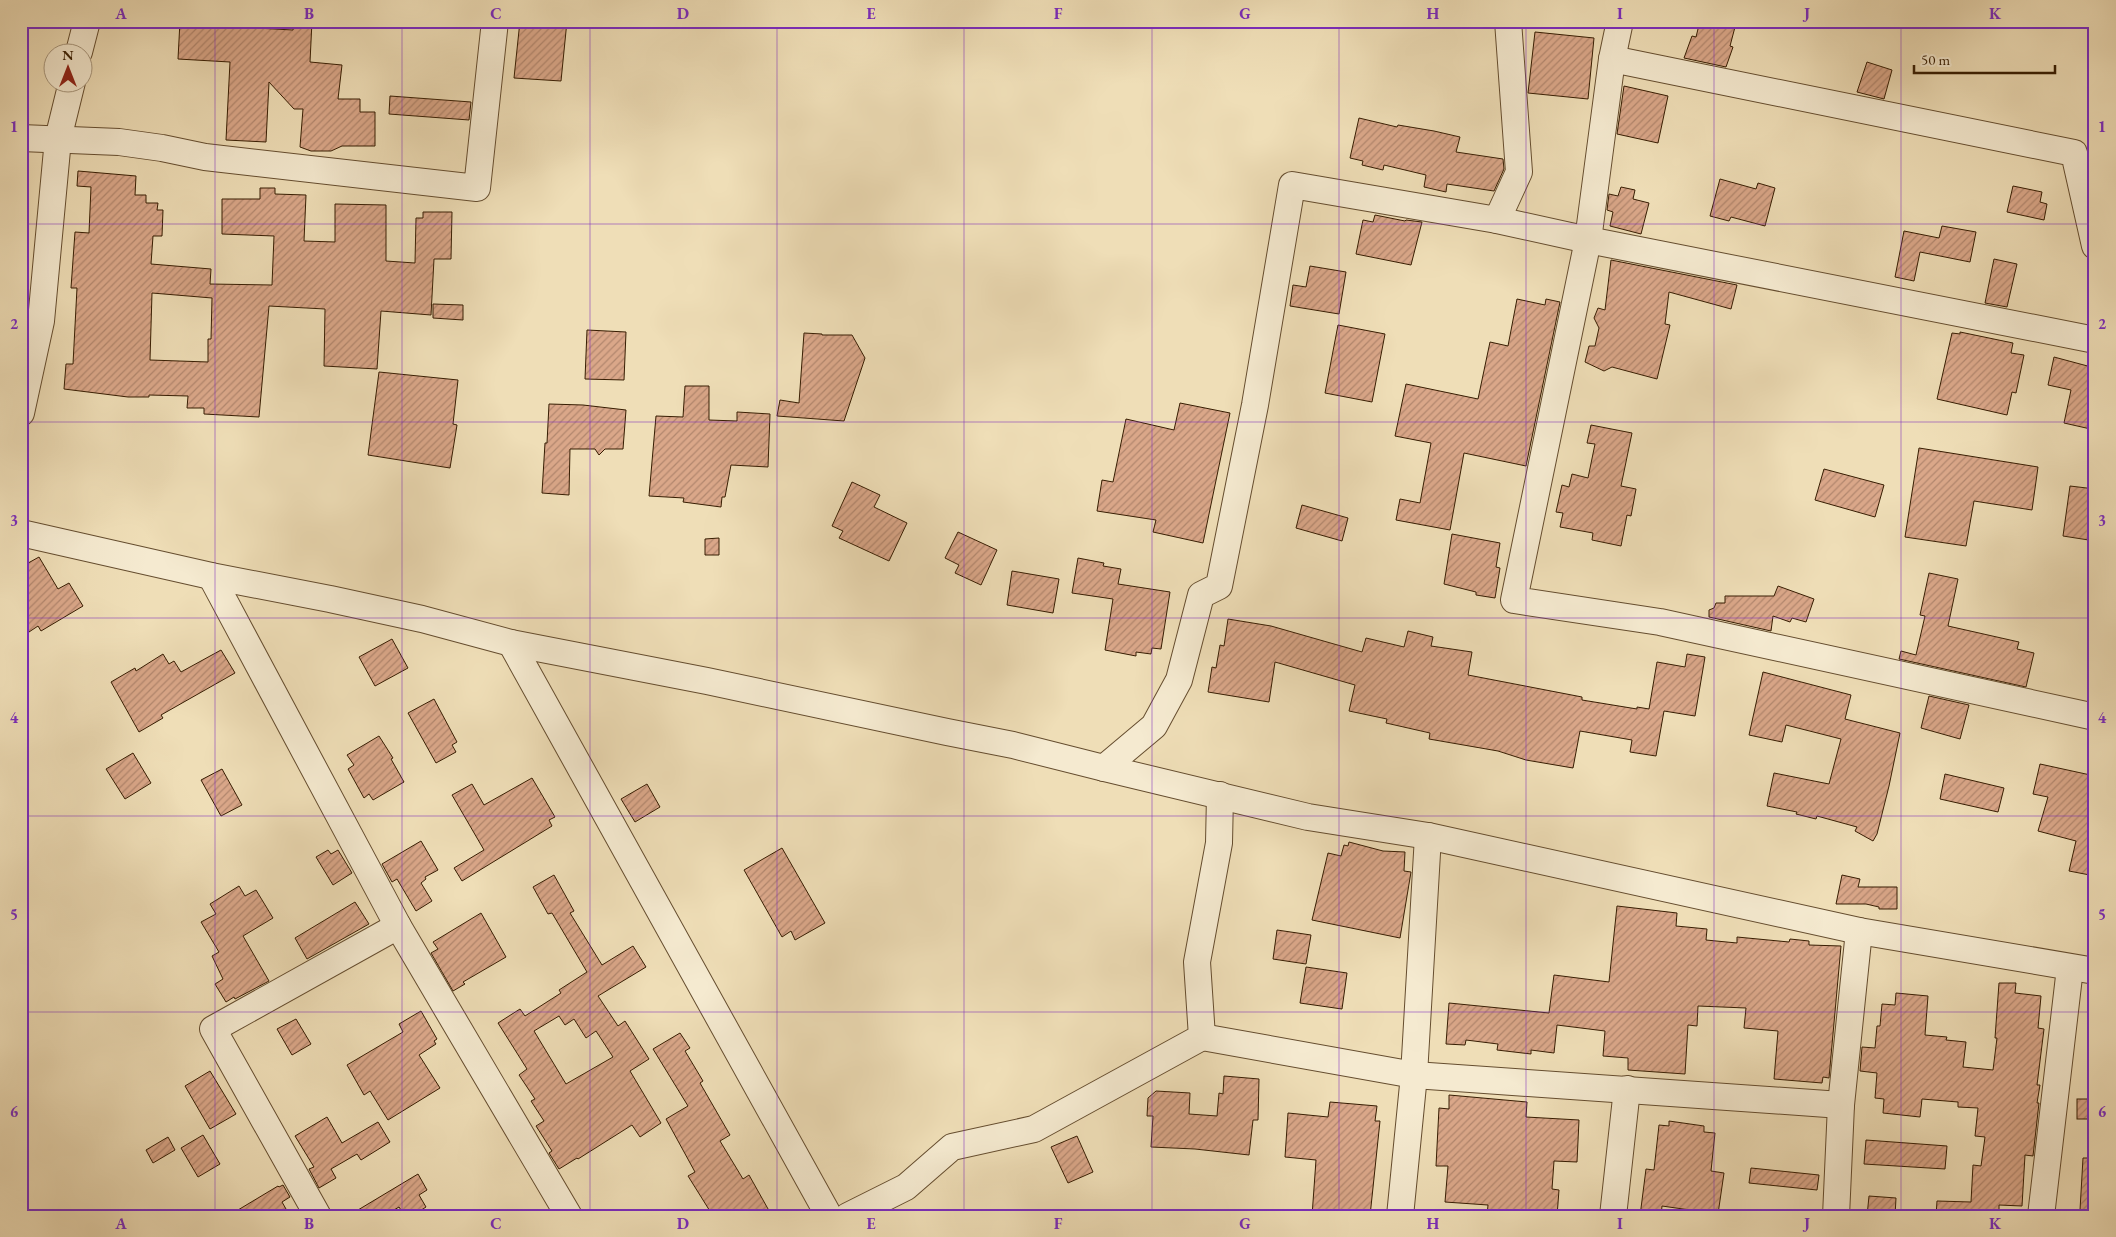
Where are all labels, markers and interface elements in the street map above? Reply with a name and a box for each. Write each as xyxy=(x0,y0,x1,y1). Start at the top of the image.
text: A xyxy=(114,3,127,24)
text: B xyxy=(304,3,314,24)
text: C xyxy=(490,3,502,24)
text: D xyxy=(677,3,689,24)
text: E xyxy=(866,3,876,24)
text: F xyxy=(1054,3,1063,24)
text: G xyxy=(1239,3,1251,24)
text: H xyxy=(1427,3,1440,24)
text: I xyxy=(1617,3,1623,24)
text: J xyxy=(1802,3,1810,24)
text: K xyxy=(1989,3,2002,24)
north arrow xyxy=(42,42,92,92)
scale bar xyxy=(1914,42,2055,74)
text: N xyxy=(62,46,74,64)
text: 50 m xyxy=(1921,50,1950,69)
text: 1 xyxy=(10,116,18,137)
text: 1 xyxy=(2098,116,2106,137)
text: 2 xyxy=(10,313,19,334)
text: 2 xyxy=(2098,313,2107,334)
text: 3 xyxy=(10,510,18,531)
text: 3 xyxy=(2098,510,2106,531)
text: 4 xyxy=(10,707,19,728)
text: 4 xyxy=(2098,707,2107,728)
text: 5 xyxy=(10,904,18,925)
text: 5 xyxy=(2098,904,2106,925)
text: 6 xyxy=(10,1101,19,1122)
text: 6 xyxy=(2098,1101,2107,1122)
text: A xyxy=(114,1213,127,1234)
text: B xyxy=(304,1213,314,1234)
text: C xyxy=(490,1213,502,1234)
text: D xyxy=(677,1213,689,1234)
text: E xyxy=(866,1213,876,1234)
text: F xyxy=(1054,1213,1063,1234)
text: G xyxy=(1239,1213,1251,1234)
text: H xyxy=(1427,1213,1440,1234)
text: I xyxy=(1617,1213,1623,1234)
text: J xyxy=(1802,1213,1810,1234)
text: K xyxy=(1989,1213,2002,1234)

